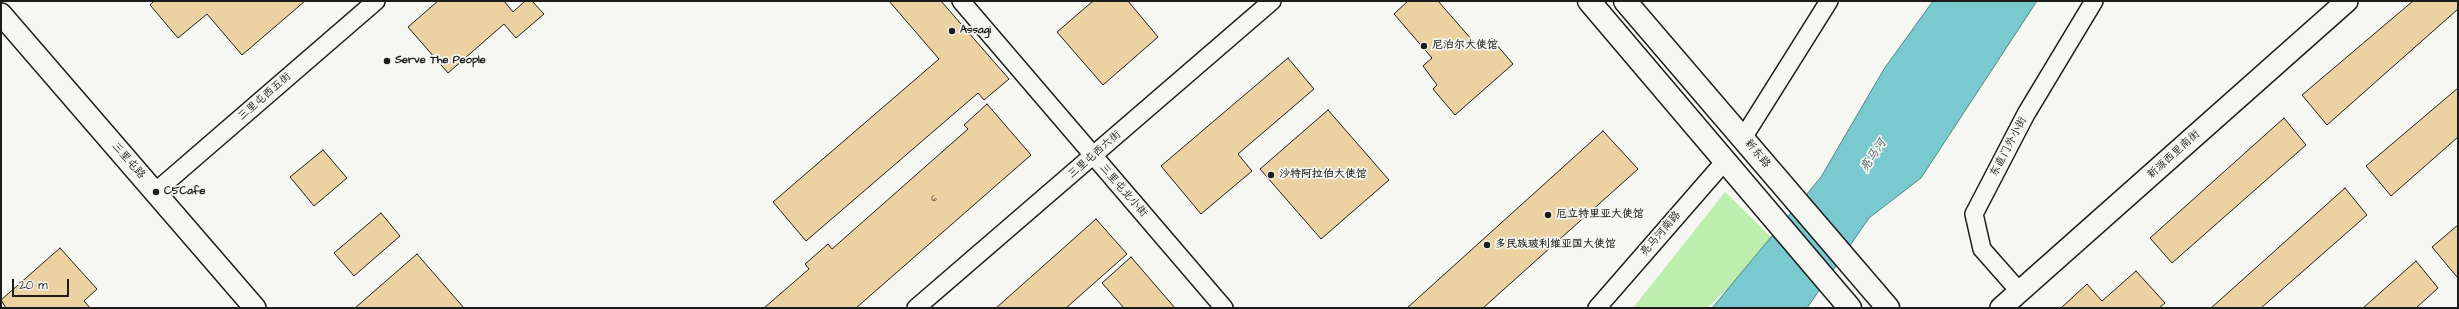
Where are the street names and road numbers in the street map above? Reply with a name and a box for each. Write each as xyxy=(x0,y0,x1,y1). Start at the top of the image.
street label: 三里屯西五街 xyxy=(236,70,294,124)
street label: 东直门外小街 xyxy=(1988,115,2030,179)
street label: 三里屯西六街 xyxy=(1066,128,1124,182)
street label: 新源西里南街 xyxy=(2145,128,2203,182)
street label: 新东路 xyxy=(1741,137,1773,171)
street label: 三里屯路 xyxy=(109,140,147,182)
street label: 三里屯北小街 xyxy=(1096,162,1150,220)
street label: 亮马河南路 xyxy=(1638,209,1684,259)

